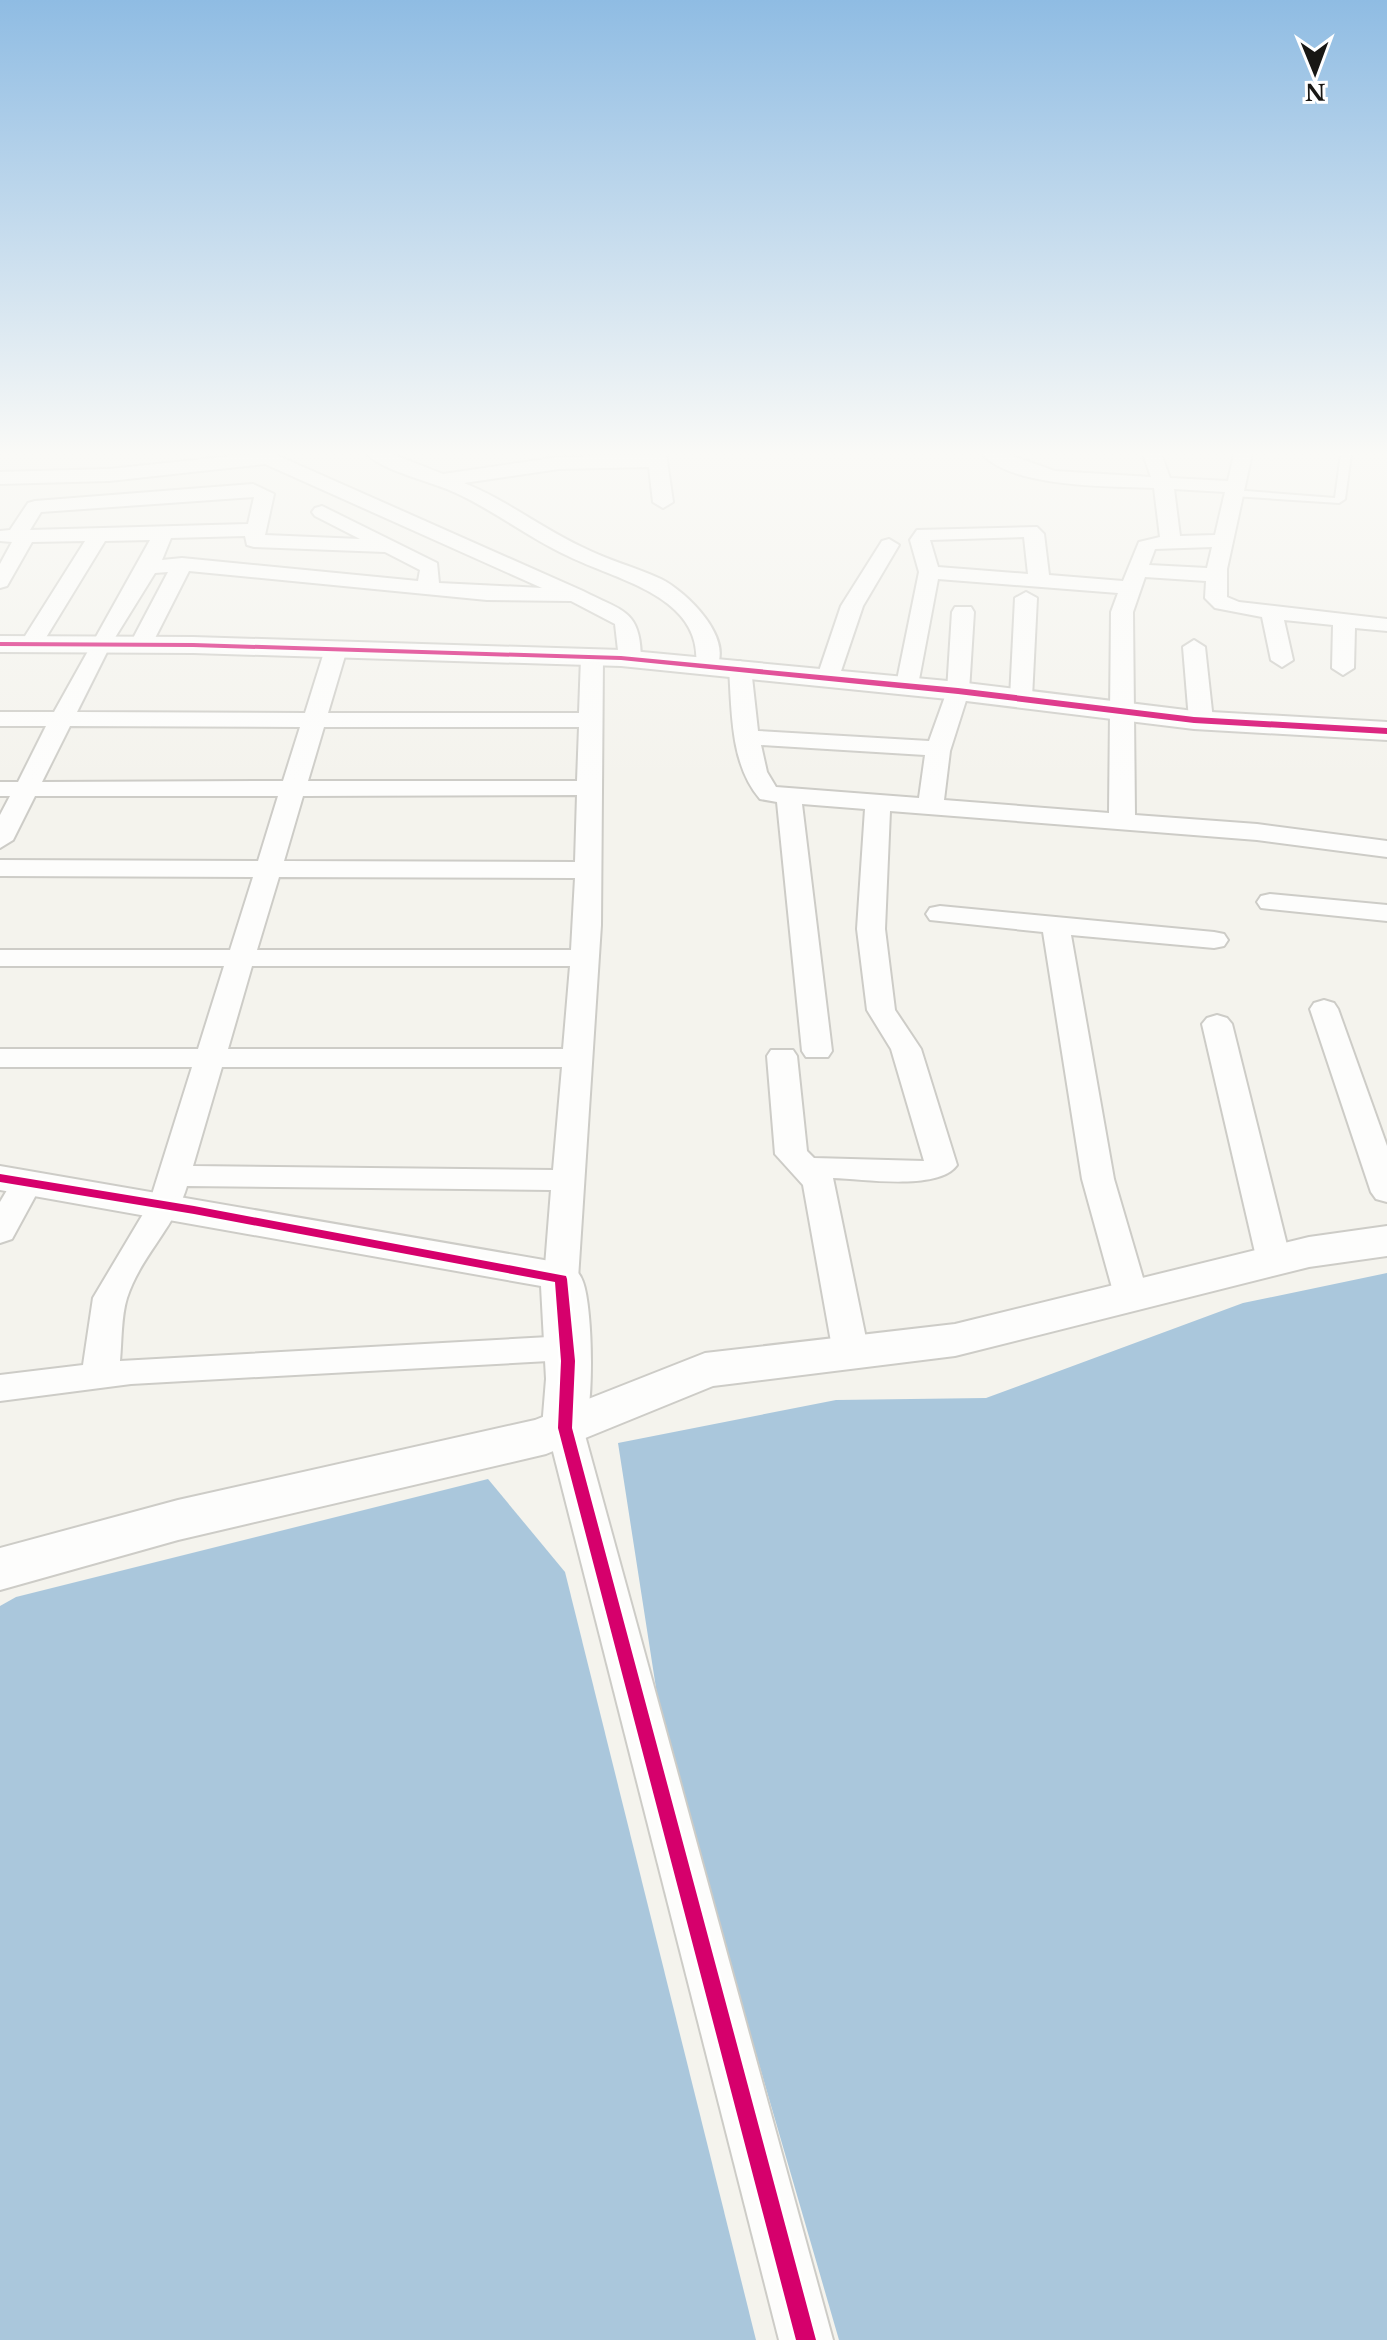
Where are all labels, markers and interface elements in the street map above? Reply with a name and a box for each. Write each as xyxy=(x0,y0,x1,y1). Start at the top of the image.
north arrow xyxy=(1275,32,1355,112)
text: N xyxy=(1304,78,1326,105)

